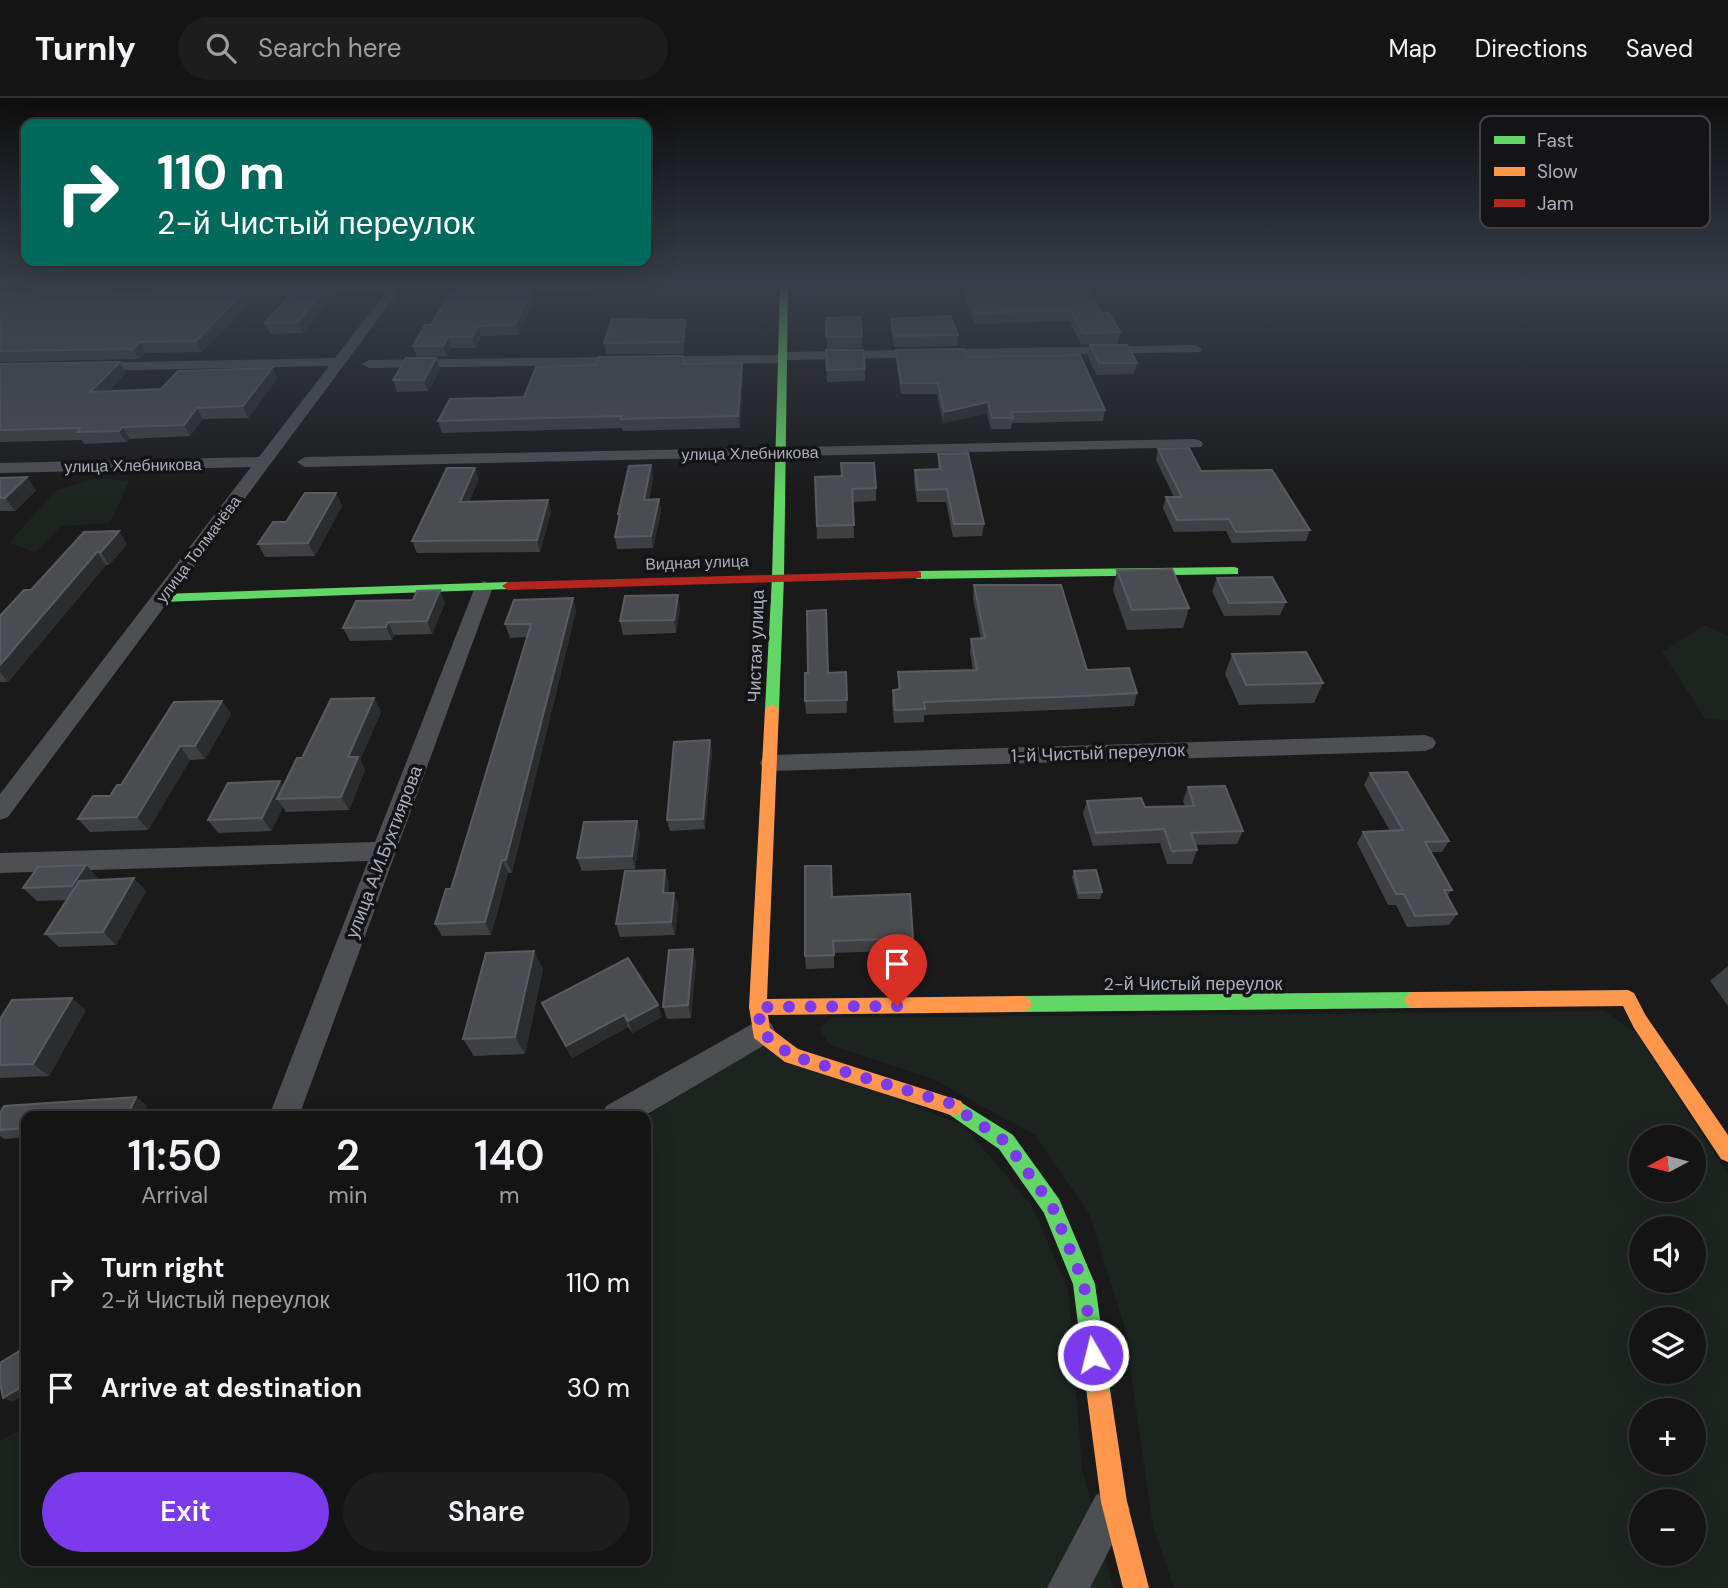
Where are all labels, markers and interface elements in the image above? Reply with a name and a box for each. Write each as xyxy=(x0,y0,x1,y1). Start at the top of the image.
search box xyxy=(178,17,668,80)
text: Turnly xyxy=(35,27,136,70)
icon: search xyxy=(202,29,240,67)
text: Search here xyxy=(258,31,401,65)
text: Map xyxy=(1389,33,1437,64)
text: Directions xyxy=(1475,33,1588,64)
text: Saved xyxy=(1626,33,1693,64)
legend xyxy=(1480,116,1710,228)
text: Fast xyxy=(1537,128,1573,153)
text: 110 m xyxy=(157,140,285,204)
icon: right xyxy=(42,147,133,238)
text: Slow xyxy=(1537,159,1578,184)
text: Jam xyxy=(1537,191,1574,216)
text: 2-й Чистый переулок xyxy=(157,202,475,244)
street label: улица Хлебникова xyxy=(681,442,819,465)
street label: улица Хлебникова xyxy=(64,454,202,477)
street label: улица Толмачёва xyxy=(151,492,246,607)
street label: Видная улица xyxy=(645,550,749,575)
street label: Чистая улица xyxy=(742,588,770,703)
street label: 1-й Чистый переулок xyxy=(1011,738,1186,768)
street label: улица А.И.Бухтиярова xyxy=(340,761,428,942)
pin xyxy=(867,934,927,1006)
icon: arrive xyxy=(878,945,916,983)
street label: 2-й Чистый переулок xyxy=(1104,972,1283,996)
north arrow xyxy=(1629,1125,1706,1202)
map controls xyxy=(1629,1125,1706,1566)
text: 11:50 xyxy=(127,1128,222,1183)
text: 2 xyxy=(336,1128,360,1183)
text: 140 xyxy=(474,1128,545,1183)
text: Arrival xyxy=(141,1180,208,1210)
text: min xyxy=(328,1180,368,1210)
text: m xyxy=(499,1180,520,1210)
button: sound xyxy=(1629,1216,1706,1293)
text: Turn right xyxy=(101,1251,225,1285)
icon: right xyxy=(42,1264,80,1302)
text: 110 m xyxy=(566,1266,630,1300)
text: 2-й Чистый переулок xyxy=(101,1285,329,1315)
button: layers xyxy=(1629,1307,1706,1384)
position arrow xyxy=(1056,1318,1130,1392)
icon: arrive xyxy=(42,1369,80,1407)
text: Arrive at destination xyxy=(101,1371,362,1405)
text: 30 m xyxy=(567,1371,630,1405)
button: + xyxy=(1629,1398,1706,1475)
button: Exit xyxy=(42,1472,329,1552)
button: Share xyxy=(343,1472,630,1552)
button: − xyxy=(1629,1489,1706,1566)

